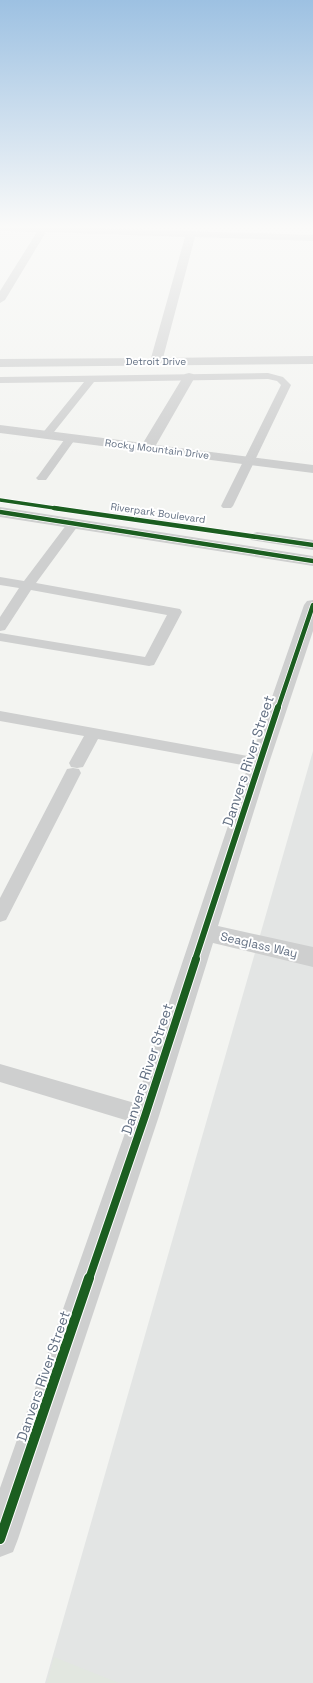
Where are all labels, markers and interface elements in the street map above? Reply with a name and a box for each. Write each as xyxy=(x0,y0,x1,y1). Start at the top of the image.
street label: Detroit Drive xyxy=(126,355,186,368)
street label: Rocky Mountain Drive xyxy=(104,436,210,462)
street label: Riverpark Boulevard xyxy=(110,500,206,526)
street label: Danvers River Street xyxy=(218,693,278,829)
street label: Seaglass Way xyxy=(219,928,299,962)
street label: Danvers River Street xyxy=(117,1001,177,1137)
street label: Danvers River Street xyxy=(12,1308,74,1444)

